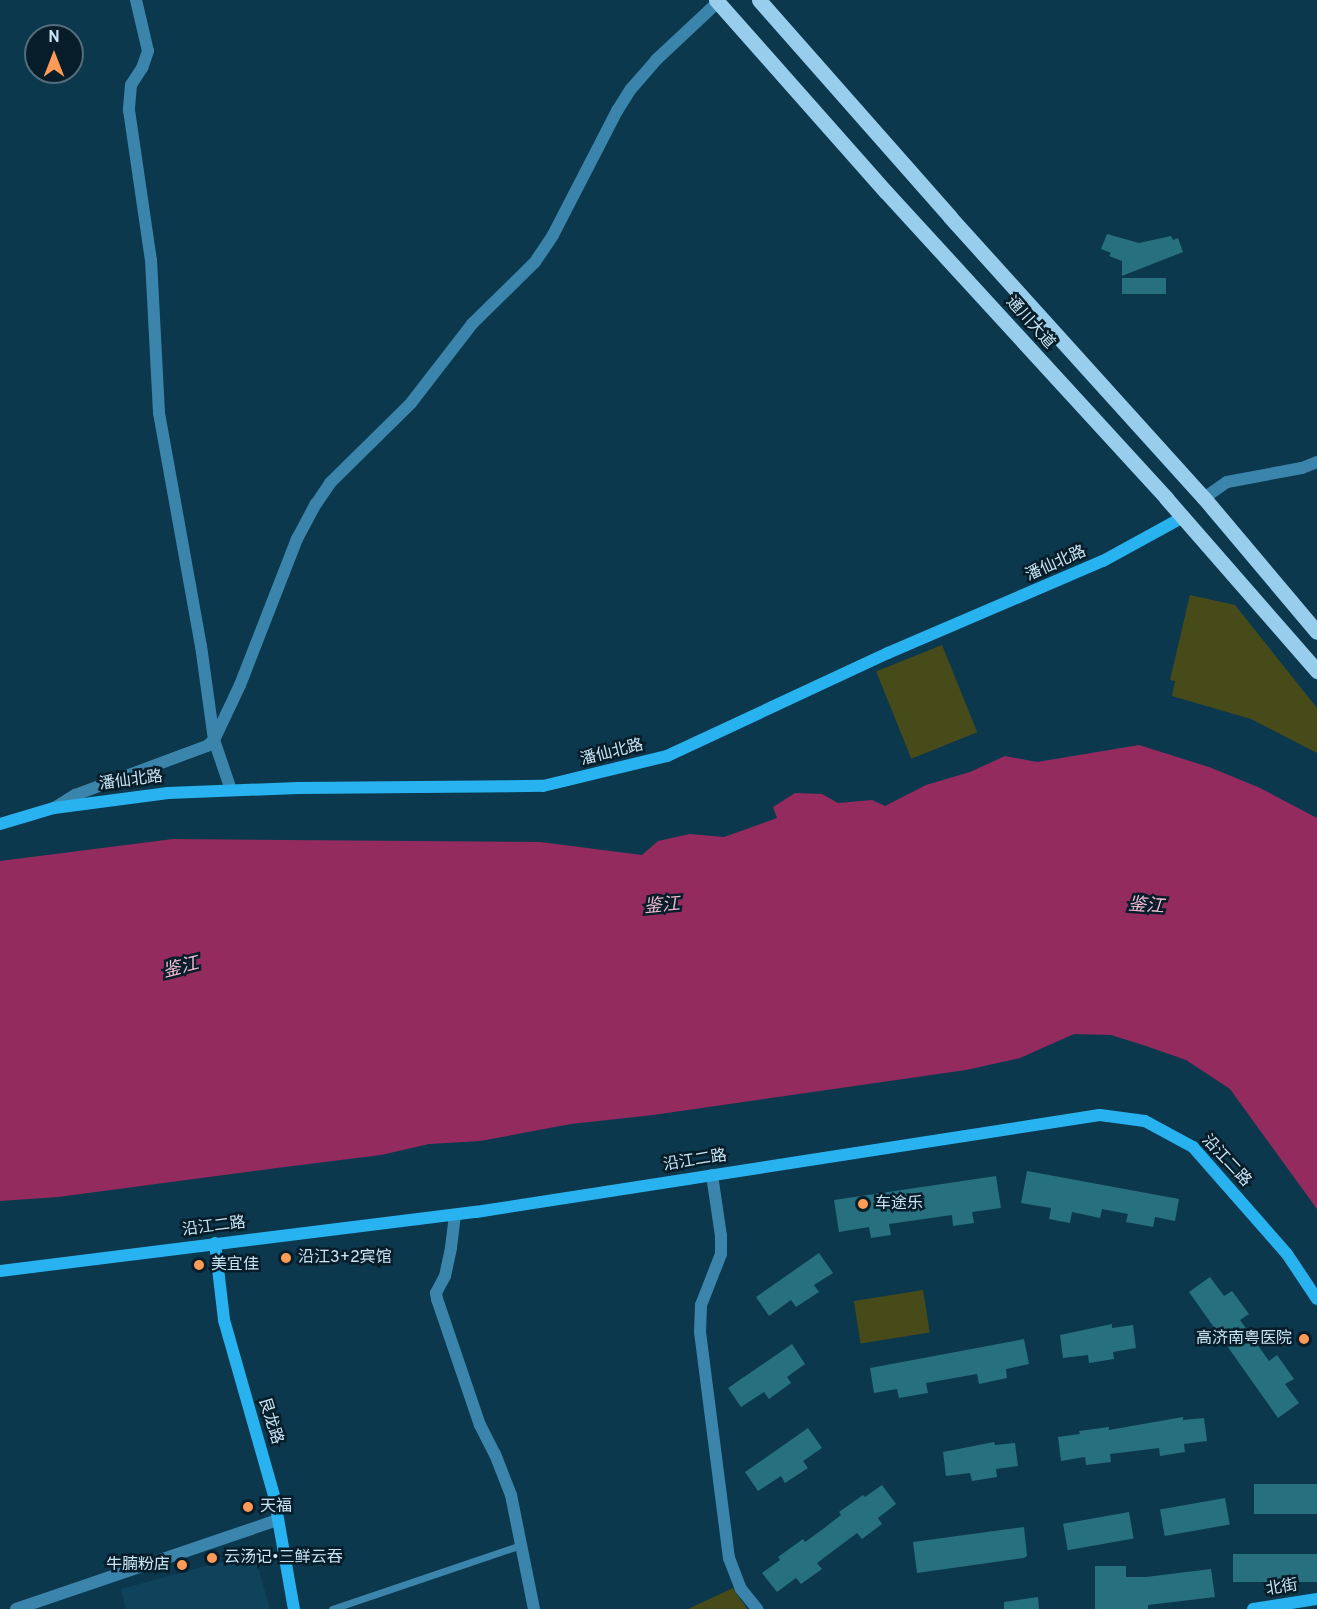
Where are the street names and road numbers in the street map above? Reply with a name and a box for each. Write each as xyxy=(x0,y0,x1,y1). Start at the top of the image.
street label: 通川大道 xyxy=(1001,293,1059,353)
street label: 潘仙北路 xyxy=(1023,542,1089,586)
street label: 潘仙北路 xyxy=(579,736,645,770)
street label: 潘仙北路 xyxy=(98,768,164,794)
street label: 沿江二路 xyxy=(1197,1131,1255,1191)
street label: 沿江二路 xyxy=(662,1147,728,1175)
street label: 沿江二路 xyxy=(181,1214,247,1240)
street label: 艮龙路 xyxy=(254,1395,286,1447)
street label: 北街 xyxy=(1265,1576,1299,1600)

